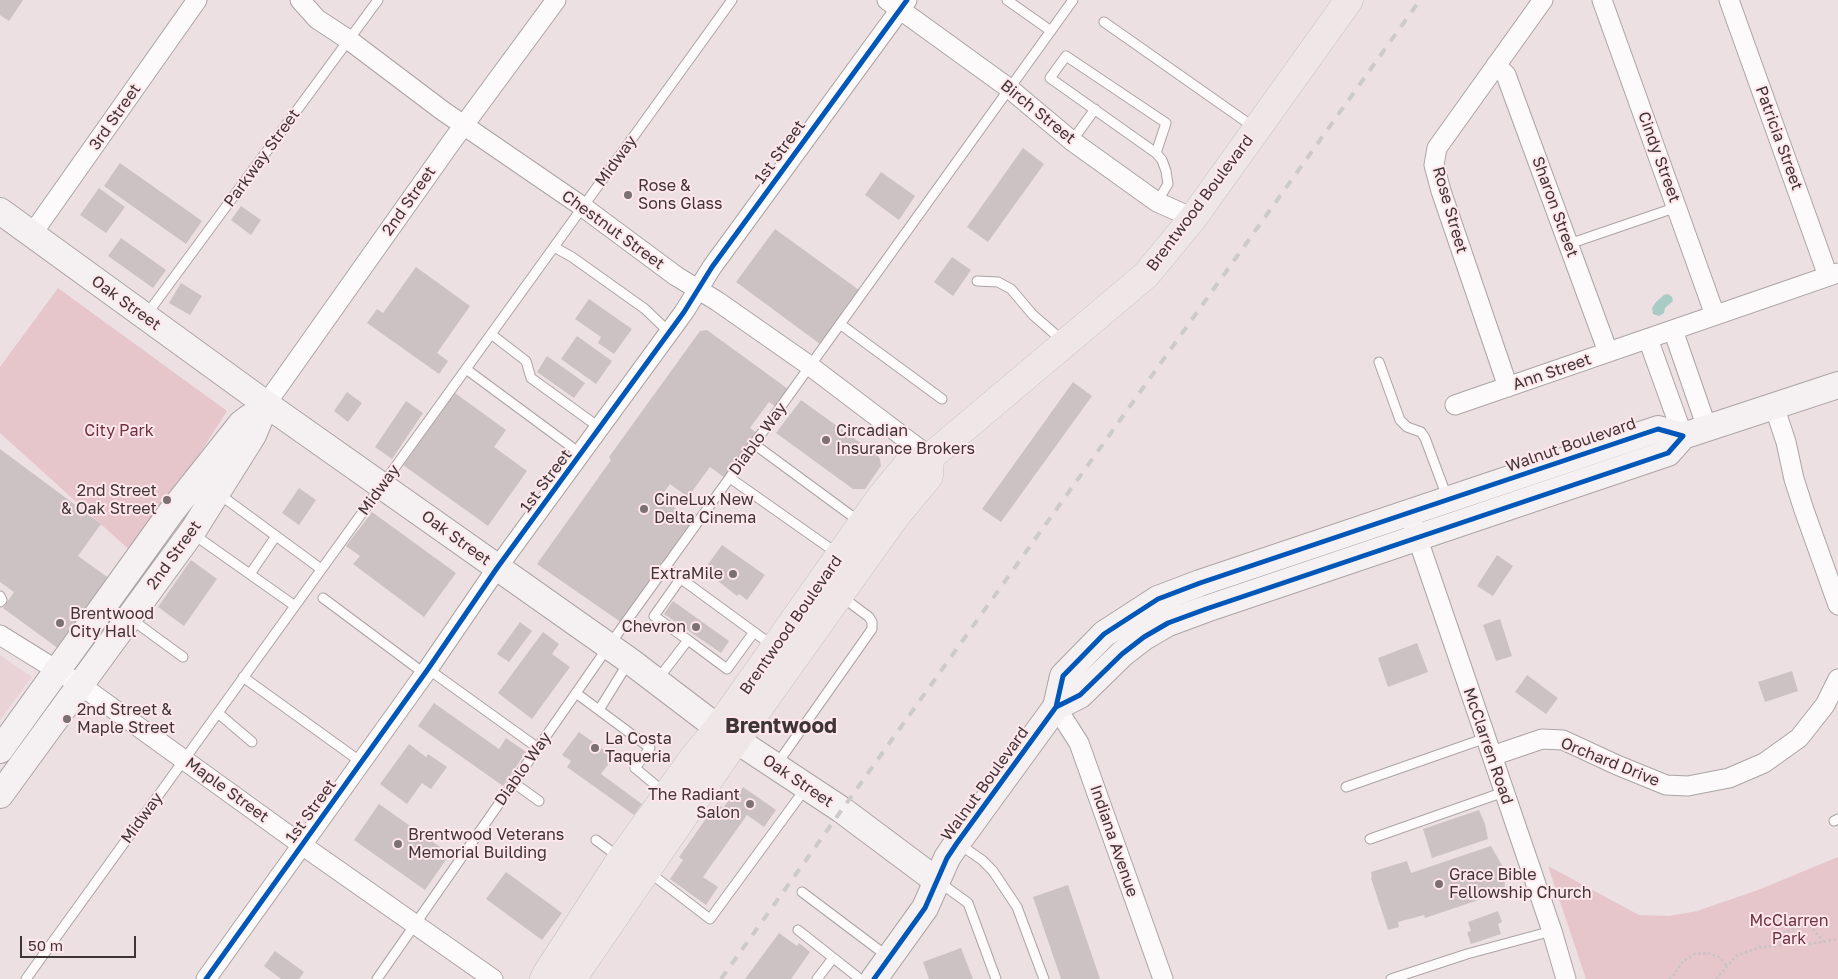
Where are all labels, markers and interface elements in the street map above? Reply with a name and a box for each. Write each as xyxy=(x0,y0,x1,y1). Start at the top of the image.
street label: Birch Street xyxy=(997,76,1079,148)
street label: 3rd Street xyxy=(85,80,145,154)
street label: Patricia Street xyxy=(1751,83,1807,193)
street label: Parkway Street xyxy=(220,105,304,211)
street label: Cindy Street xyxy=(1634,109,1684,205)
street label: 1st Street xyxy=(750,116,810,188)
street label: Brentwood Boulevard xyxy=(1143,131,1257,275)
street label: Midway xyxy=(591,132,641,190)
street label: Sharon Street xyxy=(1528,154,1582,260)
street label: 2nd Street xyxy=(378,163,440,239)
street label: Rose Street xyxy=(1428,164,1472,256)
place label: Rose & Sons Glass xyxy=(638,176,723,214)
street label: Chestnut Street xyxy=(558,186,668,274)
marker: Rose & Sons Glass xyxy=(622,189,634,201)
street label: Oak Street xyxy=(87,271,165,335)
street label: Ann Street xyxy=(1510,350,1594,394)
street label: Diablo Way xyxy=(725,399,791,479)
street label: Walnut Boulevard xyxy=(1504,414,1638,476)
park label: City Park xyxy=(84,421,154,441)
place label: Circadian Insurance Brokers xyxy=(836,421,975,459)
marker: Circadian Insurance Brokers xyxy=(820,434,832,446)
street label: 1st Street xyxy=(516,446,576,516)
street label: Midway xyxy=(354,461,404,519)
place label: 2nd Street & Oak Street xyxy=(61,481,157,519)
place label: CineLux New Delta Cinema xyxy=(654,490,756,528)
marker: 2nd Street & Oak Street xyxy=(161,494,173,506)
marker: CineLux New Delta Cinema xyxy=(638,503,650,515)
street label: Oak Street xyxy=(417,506,495,570)
street label: 2nd Street xyxy=(143,517,205,593)
street label: Brentwood Boulevard xyxy=(736,552,846,698)
place label: ExtraMile xyxy=(650,564,723,584)
marker: ExtraMile xyxy=(727,568,739,580)
place label: Brentwood City Hall xyxy=(70,604,154,642)
marker: Brentwood City Hall xyxy=(54,617,66,629)
place label: Chevron xyxy=(622,617,686,637)
marker: Chevron xyxy=(690,621,702,633)
street label: McClarren Road xyxy=(1459,685,1517,807)
place label: 2nd Street & Maple Street xyxy=(77,700,175,738)
marker: 2nd Street & Maple Street xyxy=(61,713,73,725)
district label: Brentwood xyxy=(725,713,837,739)
street label: Walnut Boulevard xyxy=(937,723,1033,845)
street label: Diablo Way xyxy=(491,729,555,809)
place label: La Costa Taqueria xyxy=(605,729,672,767)
street label: Orchard Drive xyxy=(1558,733,1662,791)
marker: La Costa Taqueria xyxy=(589,742,601,754)
street label: Oak Street xyxy=(759,750,837,812)
street label: Maple Street xyxy=(182,753,272,827)
street label: 1st Street xyxy=(281,775,341,847)
street label: Indiana Avenue xyxy=(1086,782,1142,900)
place label: The Radiant Salon xyxy=(648,785,740,823)
street label: Midway xyxy=(117,789,167,847)
marker: The Radiant Salon xyxy=(744,798,756,810)
place label: Brentwood Veterans Memorial Building xyxy=(408,825,564,863)
marker: Brentwood Veterans Memorial Building xyxy=(392,838,404,850)
place label: Grace Bible Fellowship Church xyxy=(1449,865,1592,903)
marker: Grace Bible Fellowship Church xyxy=(1433,878,1445,890)
park label: McClarren Park xyxy=(1750,911,1828,949)
scale bar xyxy=(22,926,139,958)
text: 50 m xyxy=(28,936,63,954)

